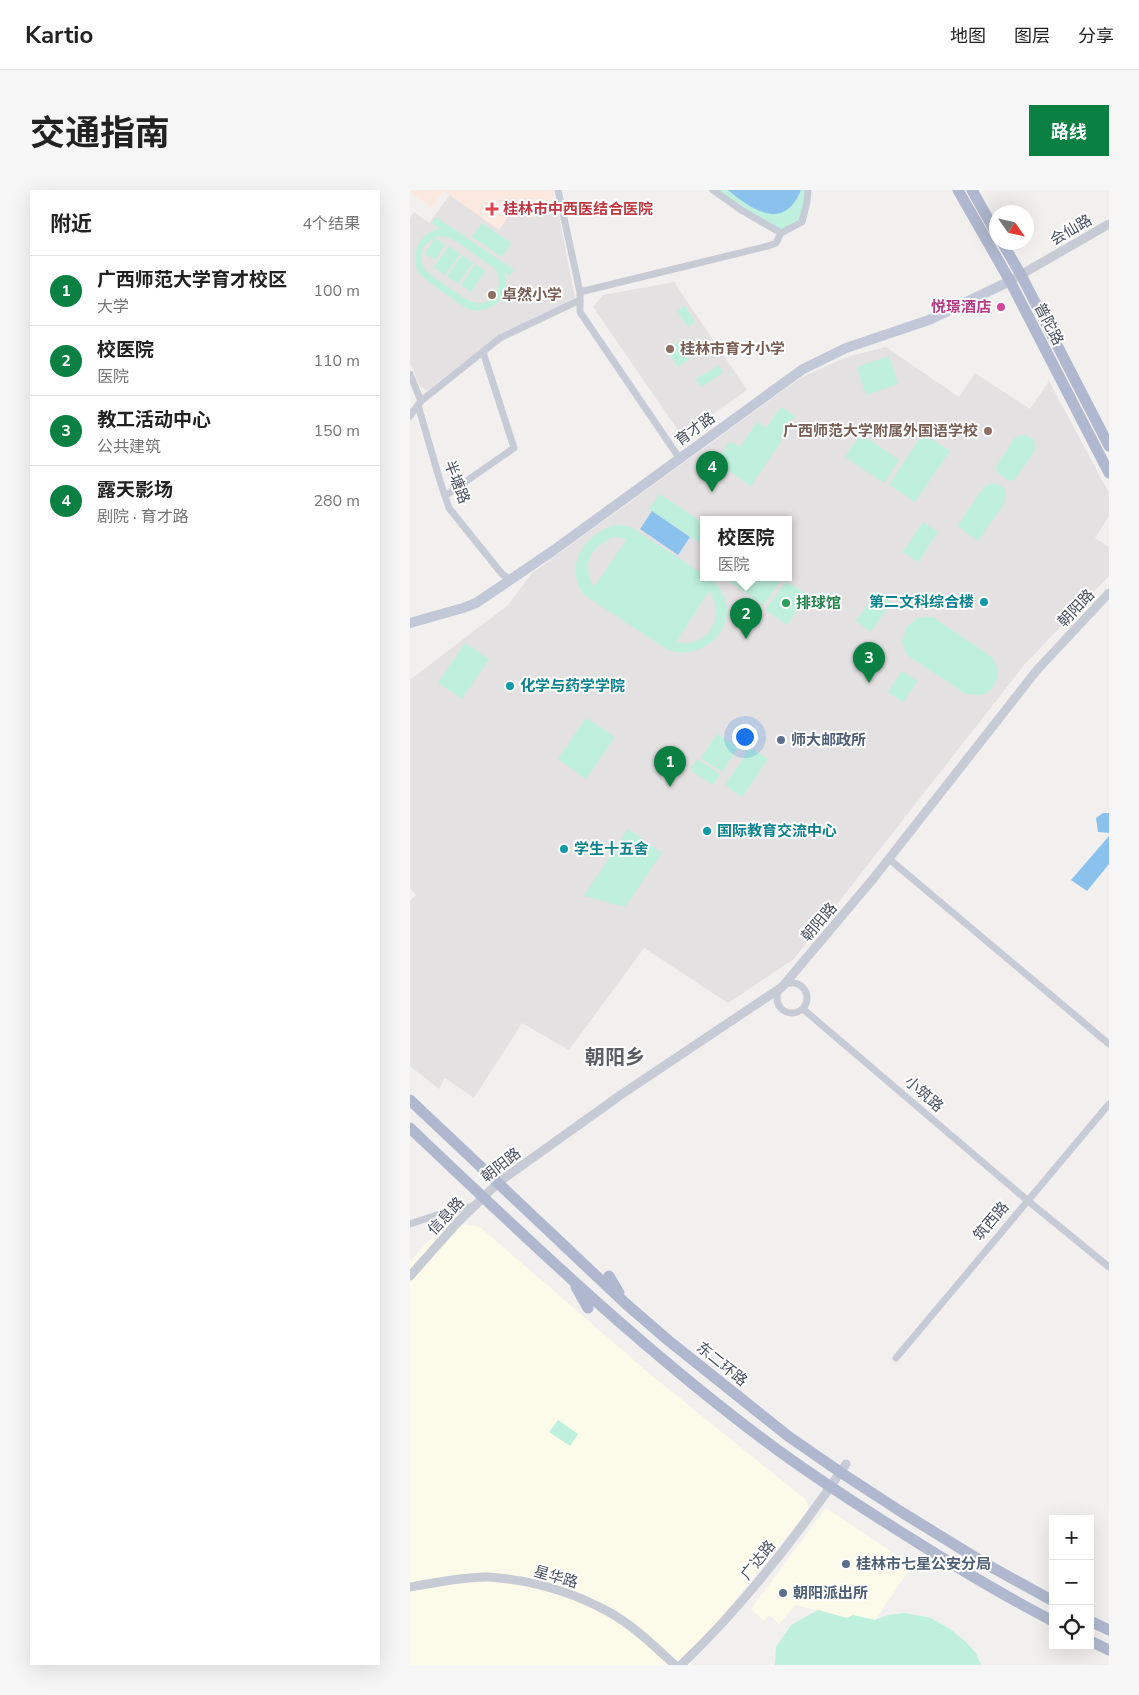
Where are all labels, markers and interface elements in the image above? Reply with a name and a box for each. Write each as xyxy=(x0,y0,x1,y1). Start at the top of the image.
text: Kartio xyxy=(25,19,93,51)
text: 地图 xyxy=(950,24,986,48)
text: 图层 xyxy=(1014,24,1050,48)
text: 分享 xyxy=(1078,24,1114,48)
button: 路线 xyxy=(1029,105,1109,156)
text: 交通指南 xyxy=(30,110,170,157)
place label: 桂林市中西医结合医院 xyxy=(503,199,653,219)
marker: 桂林市中西医结合医院 xyxy=(485,202,499,216)
north arrow xyxy=(989,205,1034,250)
text: 附近 xyxy=(50,210,92,238)
street label: 会仙路 xyxy=(1047,210,1095,250)
text: 4个结果 xyxy=(302,213,360,235)
text: 广西师范大学育才校区 xyxy=(97,267,287,293)
text: 1 xyxy=(61,280,71,302)
text: 100 m xyxy=(313,280,360,302)
place label: 卓然小学 xyxy=(502,285,562,305)
marker: 卓然小学 xyxy=(486,289,498,301)
text: 大学 xyxy=(97,296,129,318)
place label: 悦璟酒店 xyxy=(931,297,991,317)
street label: 普陀路 xyxy=(1030,299,1068,349)
marker: 悦璟酒店 xyxy=(995,301,1007,313)
text: 校医院 xyxy=(97,337,154,363)
place label: 桂林市育才小学 xyxy=(680,339,785,359)
marker: 桂林市育才小学 xyxy=(664,343,676,355)
text: 2 xyxy=(61,350,71,372)
text: 110 m xyxy=(313,350,360,372)
text: 医院 xyxy=(97,366,129,388)
text: 教工活动中心 xyxy=(97,407,211,433)
street label: 育才路 xyxy=(671,408,719,450)
text: 3 xyxy=(61,420,71,442)
text: 150 m xyxy=(313,420,360,442)
place label: 广西师范大学附属外国语学校 xyxy=(783,421,978,441)
marker: 广西师范大学附属外国语学校 xyxy=(982,425,994,437)
text: 公共建筑 xyxy=(97,436,161,458)
pin: 4 xyxy=(696,451,728,492)
street label: 半塘路 xyxy=(440,457,474,507)
text: 露天影场 xyxy=(97,477,173,503)
text: 4 xyxy=(61,490,71,512)
text: 280 m xyxy=(313,490,360,512)
text: 剧院 · 育才路 xyxy=(97,506,189,528)
popup xyxy=(700,516,792,581)
text: 校医院 xyxy=(717,525,775,551)
text: 医院 xyxy=(717,554,750,576)
street label: 朝阳路 xyxy=(1053,585,1099,631)
place label: 第二文科综合楼 xyxy=(869,592,974,612)
place label: 排球馆 xyxy=(796,593,841,613)
marker: 第二文科综合楼 xyxy=(978,596,990,608)
marker: 排球馆 xyxy=(780,597,792,609)
pin: 2 xyxy=(730,598,762,639)
pin: 3 xyxy=(853,642,885,683)
place label: 化学与药学学院 xyxy=(520,676,625,696)
marker: 化学与药学学院 xyxy=(504,680,516,692)
your location xyxy=(732,724,758,750)
place label: 师大邮政所 xyxy=(791,730,866,750)
marker: 师大邮政所 xyxy=(775,734,787,746)
pin: 1 xyxy=(654,746,686,787)
place label: 国际教育交流中心 xyxy=(717,821,837,841)
marker: 国际教育交流中心 xyxy=(701,825,713,837)
place label: 学生十五舍 xyxy=(574,839,649,859)
marker: 学生十五舍 xyxy=(558,843,570,855)
street label: 朝阳路 xyxy=(797,898,841,946)
district label: 朝阳乡 xyxy=(585,1044,645,1071)
street label: 小筑路 xyxy=(900,1072,948,1116)
street label: 朝阳路 xyxy=(477,1143,525,1187)
street label: 信息路 xyxy=(423,1193,469,1239)
street label: 筑西路 xyxy=(969,1197,1013,1245)
street label: 东二环路 xyxy=(692,1337,752,1391)
map controls xyxy=(1049,1515,1094,1650)
button: + xyxy=(1049,1515,1094,1560)
street label: 广达路 xyxy=(736,1536,780,1584)
place label: 桂林市七星公安分局 xyxy=(856,1554,991,1574)
marker: 桂林市七星公安分局 xyxy=(840,1558,852,1570)
button: − xyxy=(1049,1560,1094,1605)
street label: 星华路 xyxy=(532,1561,580,1593)
place label: 朝阳派出所 xyxy=(793,1583,868,1603)
marker: 朝阳派出所 xyxy=(777,1587,789,1599)
button: locate xyxy=(1049,1605,1094,1650)

